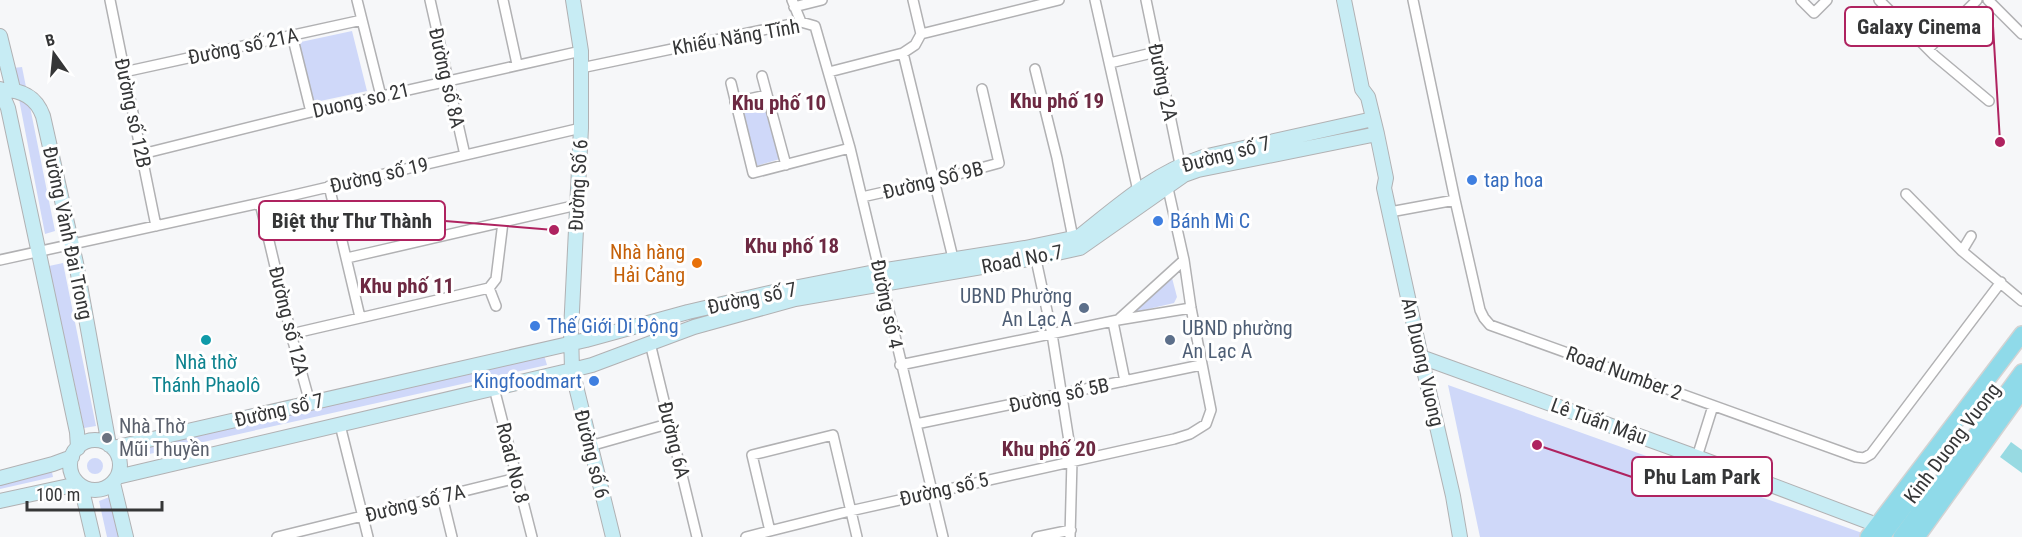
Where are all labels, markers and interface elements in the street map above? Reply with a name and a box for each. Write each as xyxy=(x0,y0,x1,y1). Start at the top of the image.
callout: Galaxy Cinema xyxy=(1845,7,1993,46)
street label: Khiếu Năng Tĩnh xyxy=(670,14,802,60)
text: Galaxy Cinema xyxy=(1857,15,1981,39)
street label: Đường số 21A xyxy=(186,23,301,69)
north arrow xyxy=(24,24,84,84)
street label: Đường số 8A xyxy=(424,26,470,131)
text: B xyxy=(43,30,57,50)
street label: Đường 2A xyxy=(1143,41,1183,123)
street label: Đường số 12B xyxy=(110,56,156,170)
street label: Duong so 21 xyxy=(310,77,412,123)
district label: Khu phố 19 xyxy=(1010,89,1104,113)
district label: Khu phố 10 xyxy=(732,91,826,115)
street label: Đường số 7 xyxy=(1179,131,1273,177)
street label: Đường Số 6 xyxy=(564,139,592,231)
street label: Đường Vành Đai Trong xyxy=(38,144,98,322)
street label: Đường số 19 xyxy=(327,152,431,198)
street label: Đường Số 9B xyxy=(880,156,986,204)
place label: tap hoa xyxy=(1484,168,1543,192)
marker: tap hoa xyxy=(1465,173,1479,187)
callout: Biệt thự Thư Thành xyxy=(259,201,445,240)
text: Biệt thự Thư Thành xyxy=(272,209,432,233)
place label: Bánh Mì C xyxy=(1170,209,1250,233)
marker: Bánh Mì C xyxy=(1151,214,1165,228)
district label: Khu phố 18 xyxy=(745,234,839,258)
street label: Road No.7 xyxy=(979,239,1065,279)
place label: Nhà hàng Hải Cảng xyxy=(610,240,685,287)
marker: Nhà hàng Hải Cảng xyxy=(690,256,704,270)
street label: Đường số 4 xyxy=(866,257,908,351)
street label: Đường số 12A xyxy=(264,264,314,379)
district label: Khu phố 11 xyxy=(360,274,454,298)
street label: Đường số 7 xyxy=(705,277,799,319)
place label: UBND Phường An Lạc A xyxy=(960,284,1072,331)
street label: An Duong Vuong xyxy=(1397,295,1449,429)
marker: UBND Phường An Lạc A xyxy=(1077,301,1091,315)
place label: Thế Giới Di Động xyxy=(547,314,679,338)
place label: UBND phường An Lạc A xyxy=(1182,316,1293,363)
marker: Thế Giới Di Động xyxy=(528,319,542,333)
marker: Nhà thờ Thánh Phaolô xyxy=(199,333,213,347)
marker: UBND phường An Lạc A xyxy=(1163,333,1177,347)
street label: Road Number 2 xyxy=(1563,341,1685,405)
place label: Nhà thờ Thánh Phaolô xyxy=(152,350,260,397)
place label: Kingfoodmart xyxy=(473,369,582,393)
street label: Đường số 5B xyxy=(1007,373,1111,417)
marker: Kingfoodmart xyxy=(587,374,601,388)
street label: Kinh Duong Vuong xyxy=(1899,378,2005,508)
street label: Đường số 7 xyxy=(232,388,326,432)
street label: Lê Tuấn Mậu xyxy=(1548,393,1650,449)
street label: Đường 6A xyxy=(653,399,695,481)
street label: Đường số 6 xyxy=(569,407,615,501)
place label: Nhà Thờ Mũi Thuyền xyxy=(119,414,210,461)
street label: Road No.8 xyxy=(491,420,535,506)
marker: Nhà Thờ Mũi Thuyền xyxy=(100,431,114,445)
district label: Khu phố 20 xyxy=(1002,437,1096,461)
callout: Phu Lam Park xyxy=(1632,457,1772,496)
text: Phu Lam Park xyxy=(1644,465,1761,489)
street label: Đường số 5 xyxy=(897,467,991,511)
scale bar xyxy=(27,474,162,512)
street label: Đường số 7A xyxy=(363,479,468,527)
text: 100 m xyxy=(36,484,80,505)

